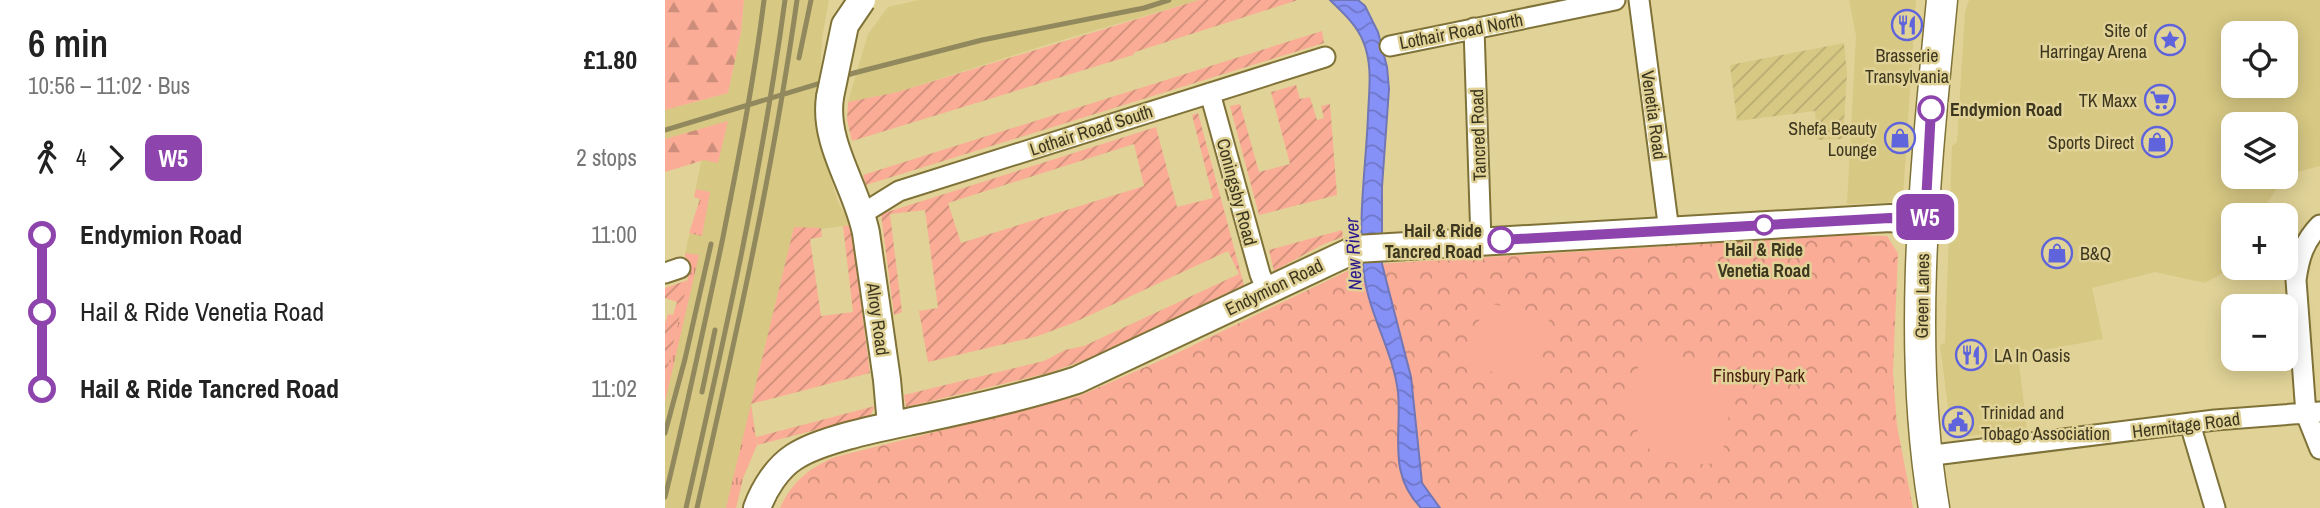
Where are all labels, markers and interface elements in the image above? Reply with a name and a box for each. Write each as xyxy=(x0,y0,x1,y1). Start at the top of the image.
street label: Lothair Road North xyxy=(1397,7,1525,55)
restaurant icon: Brasserie Transylvania xyxy=(1890,8,1924,42)
text: 6 min xyxy=(28,18,108,69)
place label: Site of Harringay Arena xyxy=(2040,18,2148,64)
map controls xyxy=(2221,21,2298,371)
button: locate xyxy=(2221,21,2298,98)
place icon: Site of Harringay Arena xyxy=(2153,23,2187,57)
text: £1.80 xyxy=(584,42,637,77)
place label: Brasserie Transylvania xyxy=(1865,43,1949,89)
street label: Venetia Road xyxy=(1635,69,1673,161)
text: 10:56 – 11:02 · Bus xyxy=(28,70,190,101)
supermarket icon: TK Maxx xyxy=(2143,83,2177,117)
street label: Tancred Road xyxy=(1464,88,1492,182)
place label: TK Maxx xyxy=(2079,88,2138,113)
marker: Endymion Road xyxy=(1918,96,1944,122)
place label: Endymion Road xyxy=(1950,97,2062,122)
street label: Lothair Road South xyxy=(1026,98,1156,162)
button: layers xyxy=(2221,112,2298,189)
place label: Shefa Beauty Lounge xyxy=(1788,116,1878,162)
shop icon: Shefa Beauty Lounge xyxy=(1883,121,1917,155)
shop icon: Sports Direct xyxy=(2140,125,2174,159)
place label: Sports Direct xyxy=(2048,130,2134,155)
street label: Coningsby Road xyxy=(1211,136,1263,248)
icon: walk xyxy=(28,139,66,177)
icon: forward xyxy=(97,139,135,177)
text: 4 xyxy=(76,142,87,173)
text: W5 xyxy=(159,142,188,174)
text: 2 stops xyxy=(576,142,637,173)
line badge: W5 xyxy=(1893,194,1957,240)
text: W5 xyxy=(1910,201,1940,233)
button: + xyxy=(2221,203,2298,280)
marker: Hail & Ride Venetia Road xyxy=(1754,215,1774,235)
water label: New River xyxy=(1338,216,1368,291)
text: Endymion Road xyxy=(80,217,242,252)
place label: Hail & Ride Tancred Road xyxy=(1385,218,1482,264)
text: 11:00 xyxy=(591,219,637,250)
marker: Hail & Ride Tancred Road xyxy=(1488,227,1514,253)
shop icon: B&Q xyxy=(2040,236,2074,270)
place label: Hail & Ride Venetia Road xyxy=(1718,237,1810,283)
place label: B&Q xyxy=(2080,241,2111,266)
street label: Endymion Road xyxy=(1221,253,1327,321)
street label: Green Lanes xyxy=(1909,253,1935,339)
street label: Alroy Road xyxy=(860,280,895,357)
text: Hail & Ride Venetia Road xyxy=(80,294,324,329)
button: − xyxy=(2221,294,2298,371)
text: 11:01 xyxy=(591,296,637,327)
restaurant icon: LA In Oasis xyxy=(1954,338,1988,372)
place label: LA In Oasis xyxy=(1994,343,2070,368)
park label: Finsbury Park xyxy=(1713,363,1806,388)
text: Hail & Ride Tancred Road xyxy=(80,371,339,406)
text: 11:02 xyxy=(591,373,637,404)
place label: Trinidad and Tobago Association xyxy=(1981,400,2110,446)
public building icon: Trinidad and Tobago Association xyxy=(1941,405,1975,439)
street label: Hermitage Road xyxy=(2131,406,2241,444)

